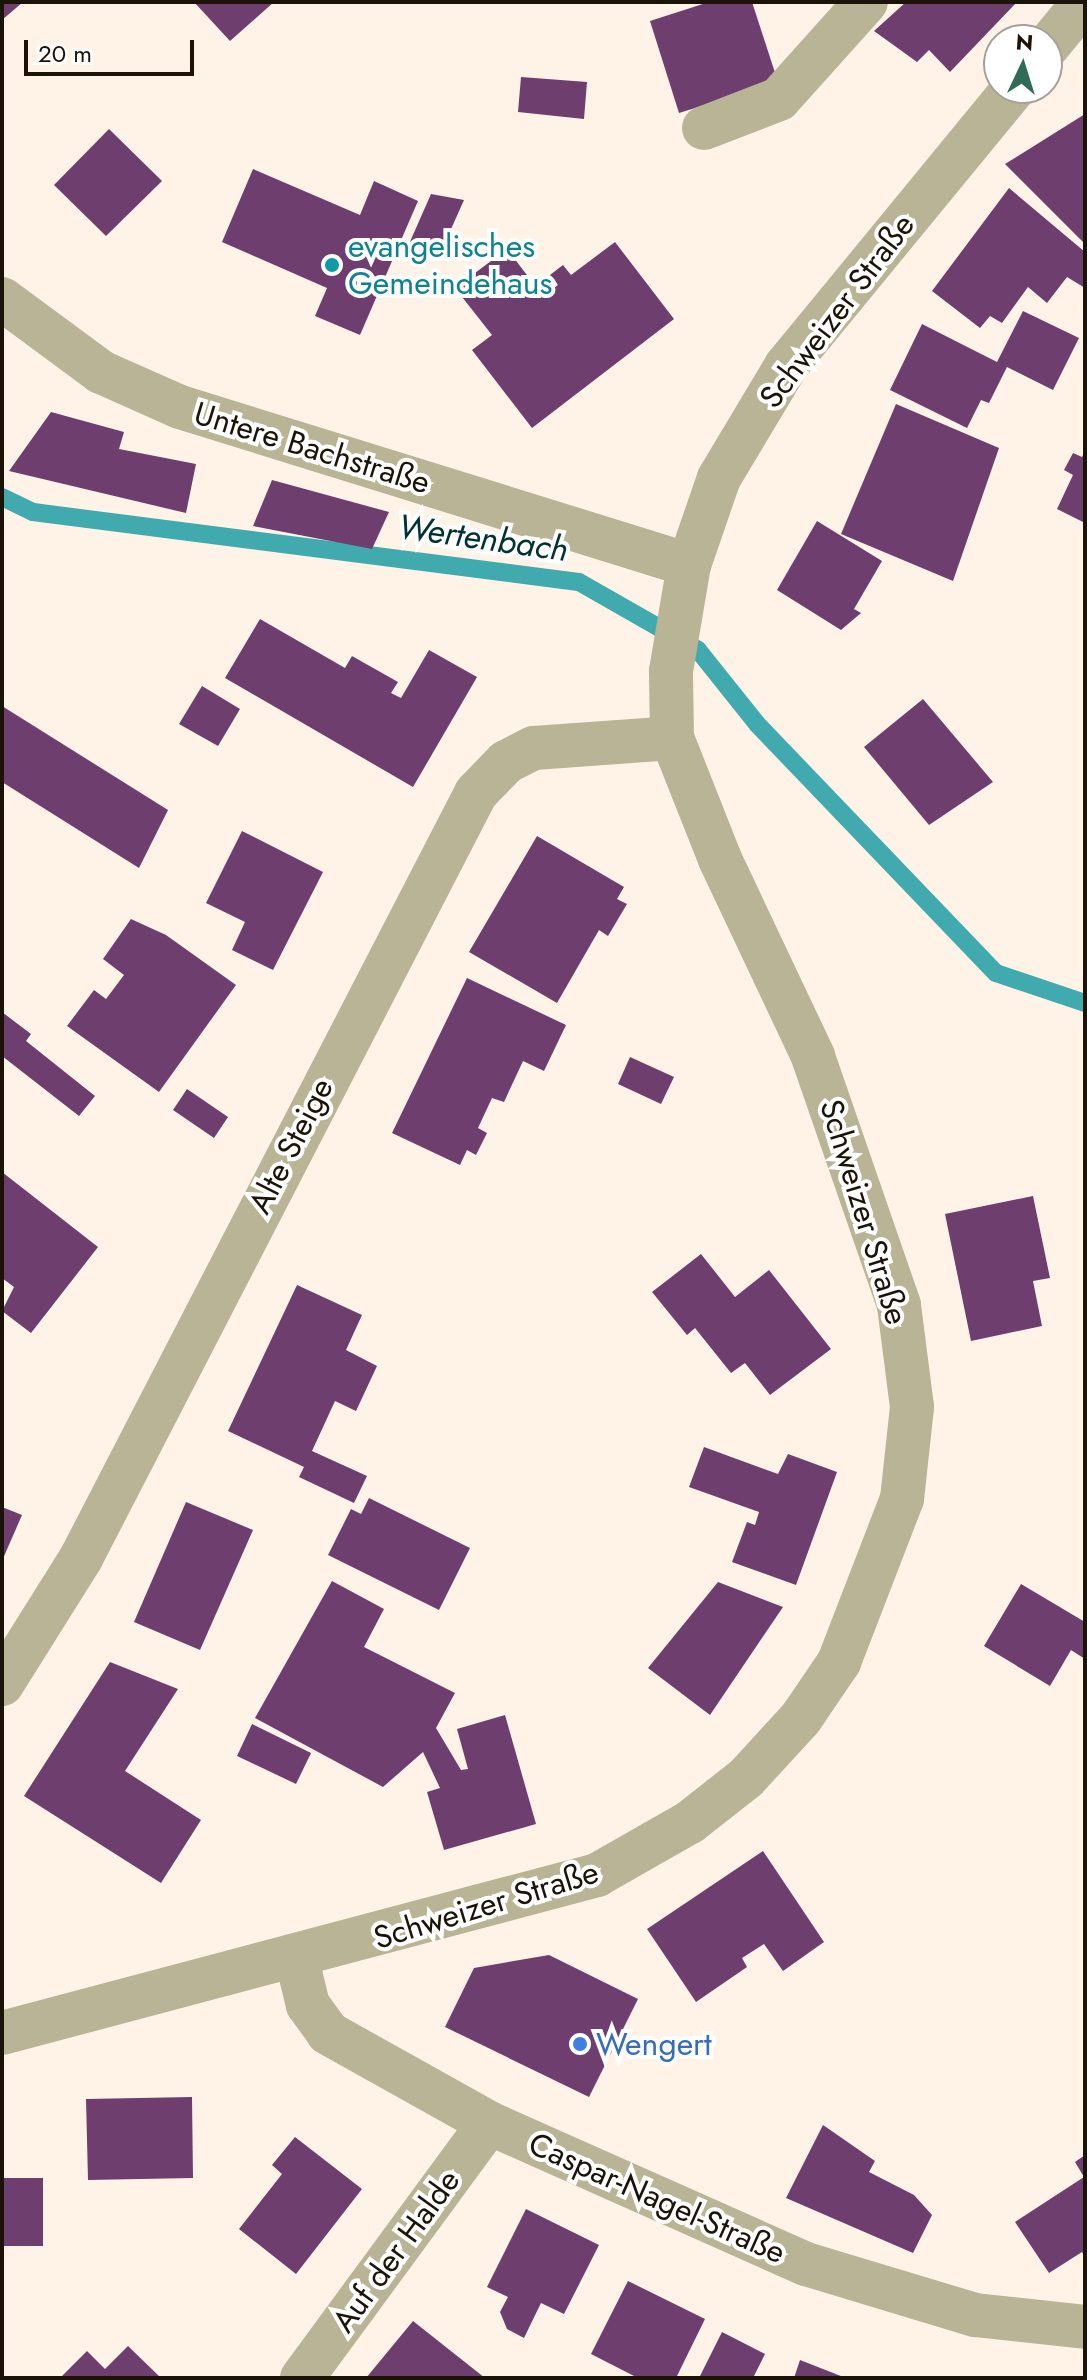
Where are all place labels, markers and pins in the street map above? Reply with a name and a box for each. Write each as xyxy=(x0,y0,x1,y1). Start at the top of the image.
place label: evangelisches Gemeindehaus xyxy=(348,228,552,303)
marker: evangelisches Gemeindehaus xyxy=(323,256,341,274)
place label: Wengert xyxy=(596,2025,712,2063)
marker: Wengert xyxy=(571,2035,589,2053)

